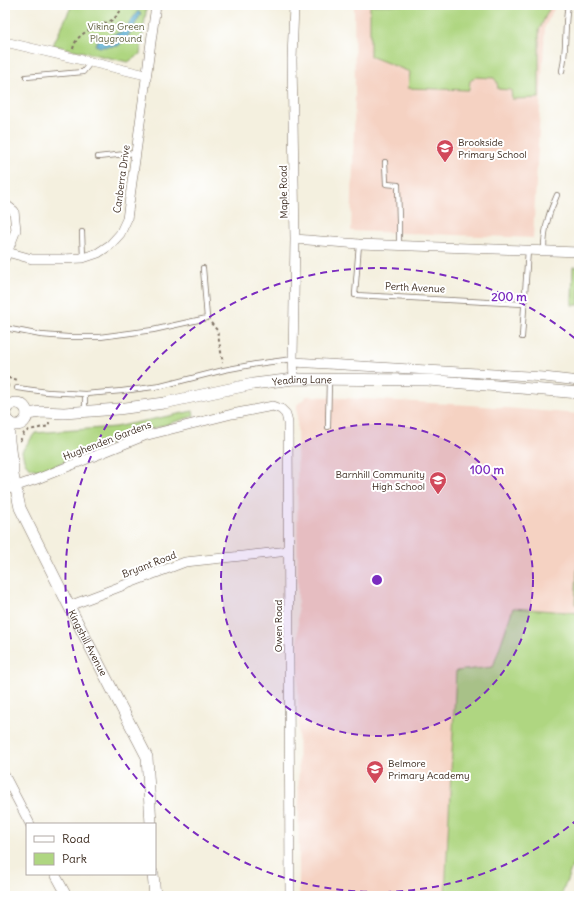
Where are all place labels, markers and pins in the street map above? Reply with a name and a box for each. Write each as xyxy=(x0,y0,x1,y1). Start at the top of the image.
place label: Brookside Primary School xyxy=(458,136,527,161)
school or university icon: Brookside Primary School xyxy=(435,138,455,163)
place label: Barnhill Community High School xyxy=(335,468,425,493)
school or university icon: Barnhill Community High School xyxy=(428,470,448,495)
centre of rings xyxy=(370,573,384,587)
place label: Belmore Primary Academy xyxy=(388,757,470,782)
school or university icon: Belmore Primary Academy xyxy=(365,759,385,784)

